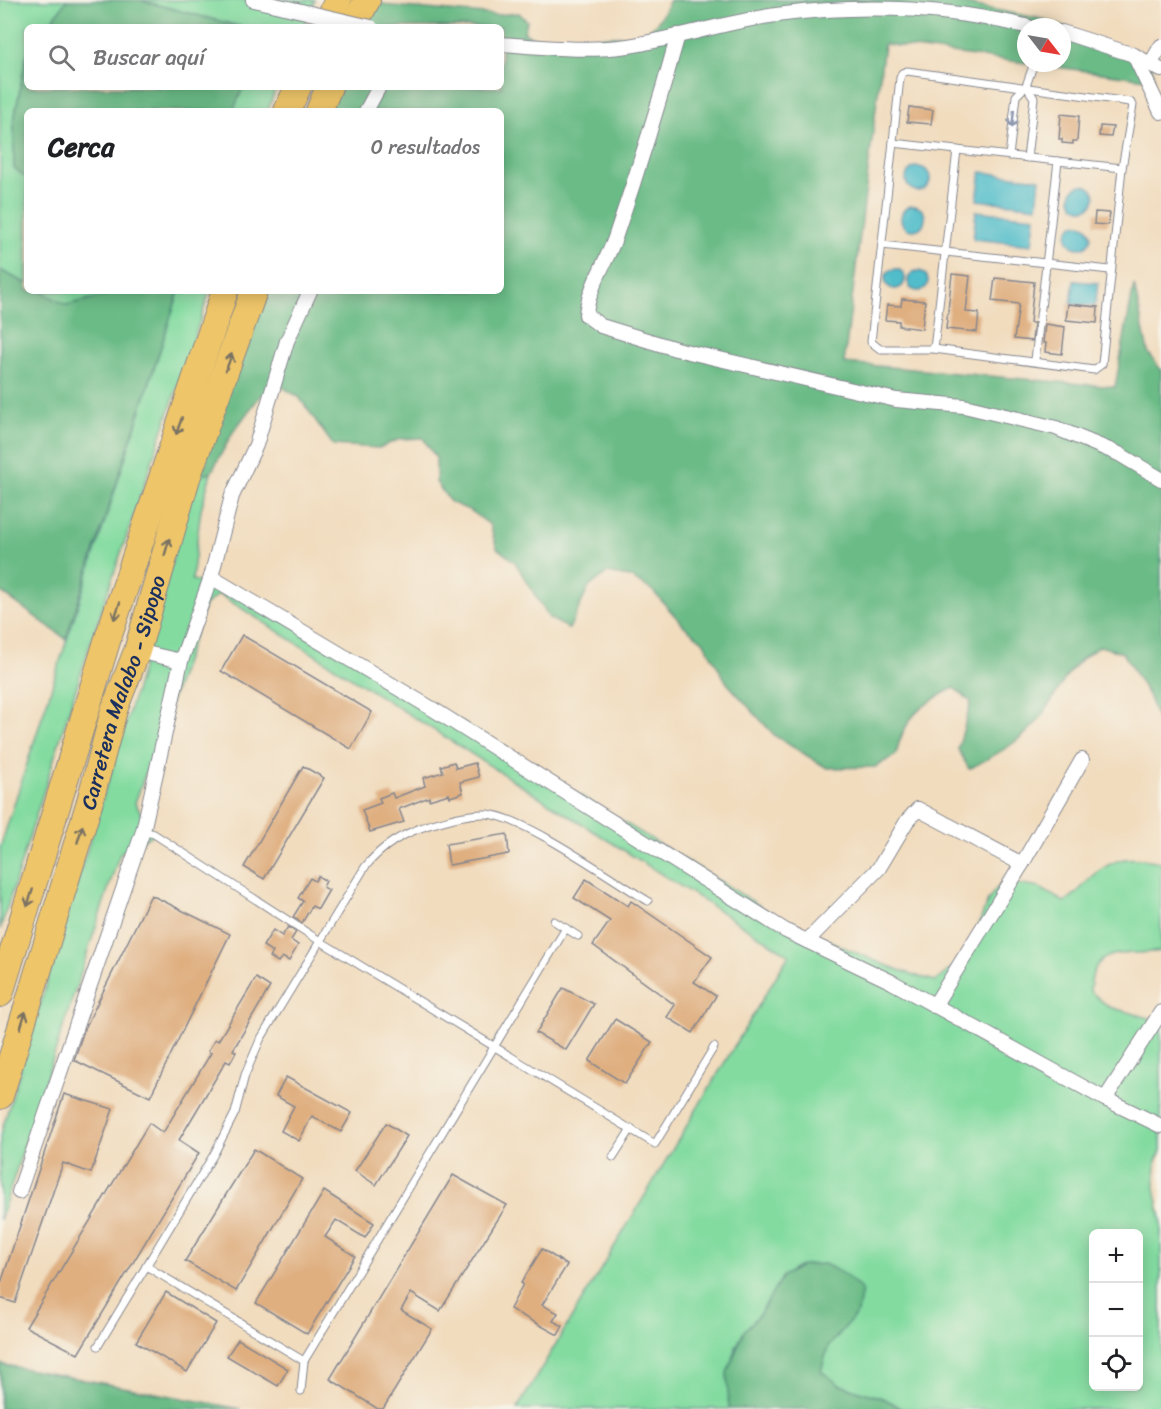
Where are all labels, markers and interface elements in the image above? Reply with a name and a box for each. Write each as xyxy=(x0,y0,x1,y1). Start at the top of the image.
north arrow xyxy=(1017,18,1071,72)
search box xyxy=(24,24,504,90)
text: Buscar aquí xyxy=(93,38,205,77)
icon: search xyxy=(45,41,78,74)
one-way arrow xyxy=(1007,108,1018,128)
text: Cerca xyxy=(48,124,114,170)
text: 0 resultados xyxy=(370,130,480,165)
one-way arrow xyxy=(224,353,235,372)
one-way arrow xyxy=(173,416,184,435)
one-way arrow xyxy=(162,538,173,557)
street label: Carretera Malabo - Sipopo xyxy=(69,570,177,815)
one-way arrow xyxy=(111,601,122,620)
one-way arrow xyxy=(75,825,86,844)
one-way arrow xyxy=(24,888,35,907)
one-way arrow xyxy=(18,1011,29,1030)
map controls xyxy=(1089,1229,1143,1391)
button: + xyxy=(1089,1229,1143,1283)
button: − xyxy=(1089,1283,1143,1337)
button: locate xyxy=(1089,1337,1143,1391)

